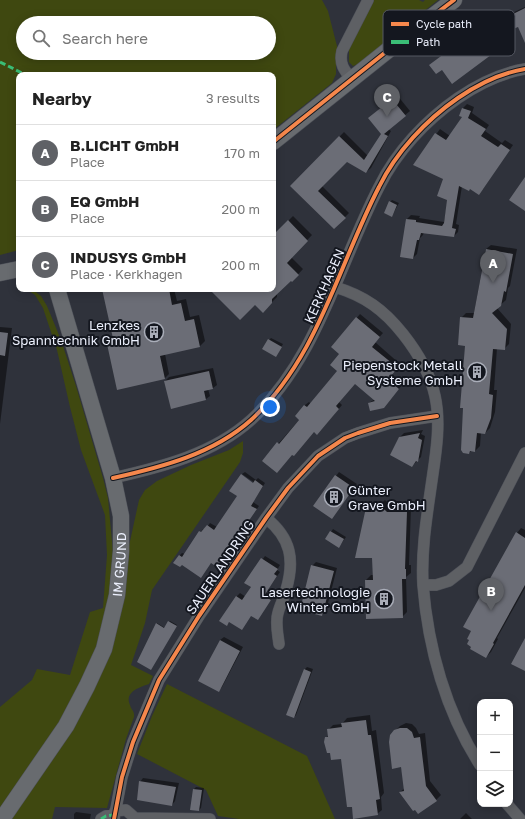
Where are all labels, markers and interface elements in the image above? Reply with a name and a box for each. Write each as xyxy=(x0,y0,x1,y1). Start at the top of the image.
legend xyxy=(383,10,515,56)
search box xyxy=(16,16,276,60)
text: Cycle path xyxy=(416,17,472,30)
icon: search xyxy=(30,27,52,49)
text: Search here xyxy=(62,29,148,47)
text: Path xyxy=(416,35,440,48)
pin: C xyxy=(374,84,400,117)
text: Nearby xyxy=(32,88,92,109)
text: 3 results xyxy=(206,90,260,106)
text: B.LICHT GmbH xyxy=(70,136,179,154)
text: A xyxy=(40,145,50,161)
text: 170 m xyxy=(224,145,260,161)
text: Place xyxy=(70,154,105,170)
text: EQ GmbH xyxy=(70,192,139,210)
text: B xyxy=(40,201,50,217)
text: 200 m xyxy=(222,201,260,217)
text: Place xyxy=(70,210,105,226)
street label: KERKHAGEN xyxy=(300,246,348,326)
text: INDUSYS GmbH xyxy=(70,248,186,266)
pin: A xyxy=(480,250,506,283)
text: C xyxy=(40,257,50,273)
text: 200 m xyxy=(222,257,260,273)
text: Place · Kerkhagen xyxy=(70,266,183,282)
place label: Lenzkes Spanntechnik GmbH xyxy=(12,317,140,348)
building icon: Lenzkes Spanntechnik GmbH xyxy=(143,321,165,343)
place label: Piepenstock Metall Systeme GmbH xyxy=(343,357,463,388)
building icon: Piepenstock Metall Systeme GmbH xyxy=(466,361,488,383)
your location xyxy=(260,397,280,417)
place label: Günter Grave GmbH xyxy=(348,482,426,513)
building icon: Günter Grave GmbH xyxy=(323,486,345,508)
street label: SAUERLANDRING xyxy=(183,517,257,617)
street label: IM GRUND xyxy=(109,532,129,598)
pin: B xyxy=(478,578,504,611)
place label: Lasertechnologie Winter GmbH xyxy=(261,584,370,615)
building icon: Lasertechnologie Winter GmbH xyxy=(373,588,395,610)
map controls xyxy=(477,699,513,807)
button: + xyxy=(477,699,513,735)
button: − xyxy=(477,735,513,771)
button: layers xyxy=(477,771,513,807)

